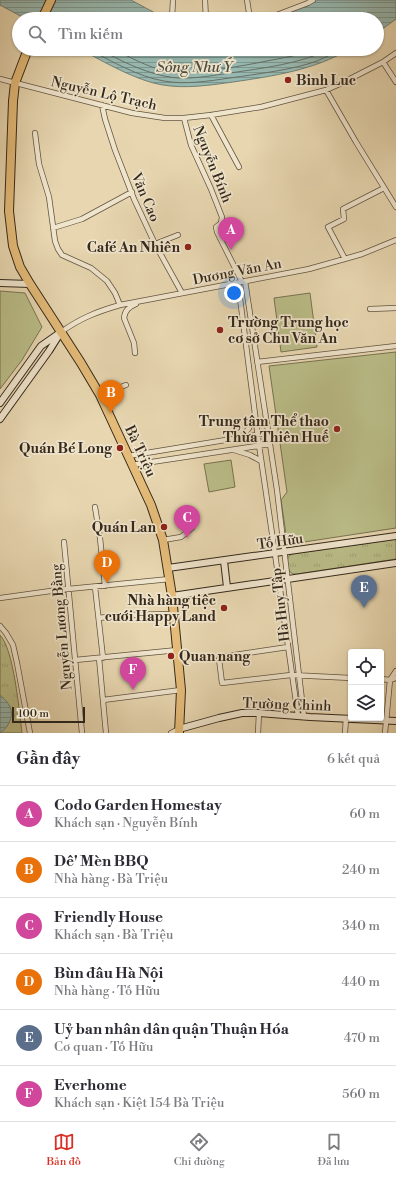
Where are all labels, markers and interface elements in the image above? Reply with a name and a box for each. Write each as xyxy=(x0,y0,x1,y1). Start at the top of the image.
search box xyxy=(12,12,384,56)
icon: search xyxy=(26,23,48,45)
text: Tìm kiếm xyxy=(58,25,123,44)
water label: Sông Như Ý xyxy=(156,57,235,77)
place label: Binh Luc xyxy=(296,72,356,90)
street label: Nguyễn Lộ Trạch xyxy=(49,73,159,115)
marker: Binh Luc xyxy=(283,75,293,85)
street label: Nguyễn Bính xyxy=(188,123,236,206)
street label: Văn Cao xyxy=(126,169,164,225)
pin: A xyxy=(218,217,244,250)
place label: Café An Nhiên xyxy=(87,239,180,257)
marker: Café An Nhiên xyxy=(183,242,193,252)
street label: Dương Văn An xyxy=(191,254,284,289)
your location xyxy=(224,283,244,303)
place label: Trường Trung học cơ sở Chu Văn An xyxy=(228,314,349,348)
marker: Trường Trung học cơ sở Chu Văn An xyxy=(215,325,225,335)
pin: B xyxy=(98,380,124,413)
place label: Trung tâm Thể thao Thừa Thiên Huế xyxy=(199,413,329,447)
street label: Bà Triệu xyxy=(120,422,160,480)
marker: Trung tâm Thể thao Thừa Thiên Huế xyxy=(332,424,342,434)
place label: Quán Bé Long xyxy=(19,440,113,458)
marker: Quán Bé Long xyxy=(115,443,125,453)
pin: C xyxy=(174,505,200,538)
place label: Quán Lan xyxy=(92,519,156,537)
marker: Quán Lan xyxy=(159,522,169,532)
street label: Tố Hữu xyxy=(256,530,304,554)
pin: D xyxy=(94,550,120,583)
street label: Nguyễn Lương Bằng xyxy=(47,562,76,691)
street label: Hà Huy Tập xyxy=(268,567,294,643)
pin: E xyxy=(351,575,377,608)
place label: Nhà hàng tiệc cưới Happy Land xyxy=(105,592,216,626)
marker: Nhà hàng tiệc cưới Happy Land xyxy=(219,603,229,613)
place label: Quan nang xyxy=(179,648,251,666)
map controls xyxy=(348,649,384,721)
button: locate xyxy=(348,649,384,685)
marker: Quan nang xyxy=(166,651,176,661)
pin: F xyxy=(120,657,146,690)
button: layers xyxy=(348,685,384,721)
street label: Trường Chinh xyxy=(242,694,333,716)
scale bar xyxy=(12,705,85,724)
text: 100 m xyxy=(18,707,49,721)
text: Gần đây xyxy=(16,748,80,770)
text: 6 kết quả xyxy=(327,751,380,767)
text: Codo Garden Homestay xyxy=(54,796,222,815)
text: A xyxy=(24,806,34,822)
text: 60 m xyxy=(349,806,380,822)
text: Khách sạn · Nguyễn Bính xyxy=(54,815,198,831)
text: Dê' Mèn BBQ xyxy=(54,852,148,871)
text: B xyxy=(24,862,34,878)
text: 240 m xyxy=(342,862,380,878)
text: Nhà hàng · Bà Triệu xyxy=(54,871,168,887)
text: Friendly House xyxy=(54,908,163,927)
text: C xyxy=(24,918,34,934)
text: 340 m xyxy=(342,918,380,934)
text: Khách sạn · Bà Triệu xyxy=(54,927,173,943)
text: Bùn đâu Hà Nội xyxy=(54,964,163,983)
text: D xyxy=(24,974,34,990)
text: 440 m xyxy=(342,974,380,990)
text: Nhà hàng · Tố Hữu xyxy=(54,983,160,999)
text: Uỷ ban nhân dân quận Thuận Hóa xyxy=(54,1020,289,1039)
text: E xyxy=(24,1030,34,1046)
text: 470 m xyxy=(344,1030,380,1046)
text: Cơ quan · Tố Hữu xyxy=(54,1039,153,1055)
text: Everhome xyxy=(54,1076,127,1095)
text: F xyxy=(24,1086,34,1102)
text: 560 m xyxy=(342,1086,380,1102)
text: Khách sạn · Kiệt 154 Bà Triệu xyxy=(54,1095,224,1111)
tab: Bản đồ xyxy=(46,1131,81,1169)
tab: Chỉ đường xyxy=(174,1131,225,1169)
tab: Đã lưu xyxy=(317,1131,350,1169)

